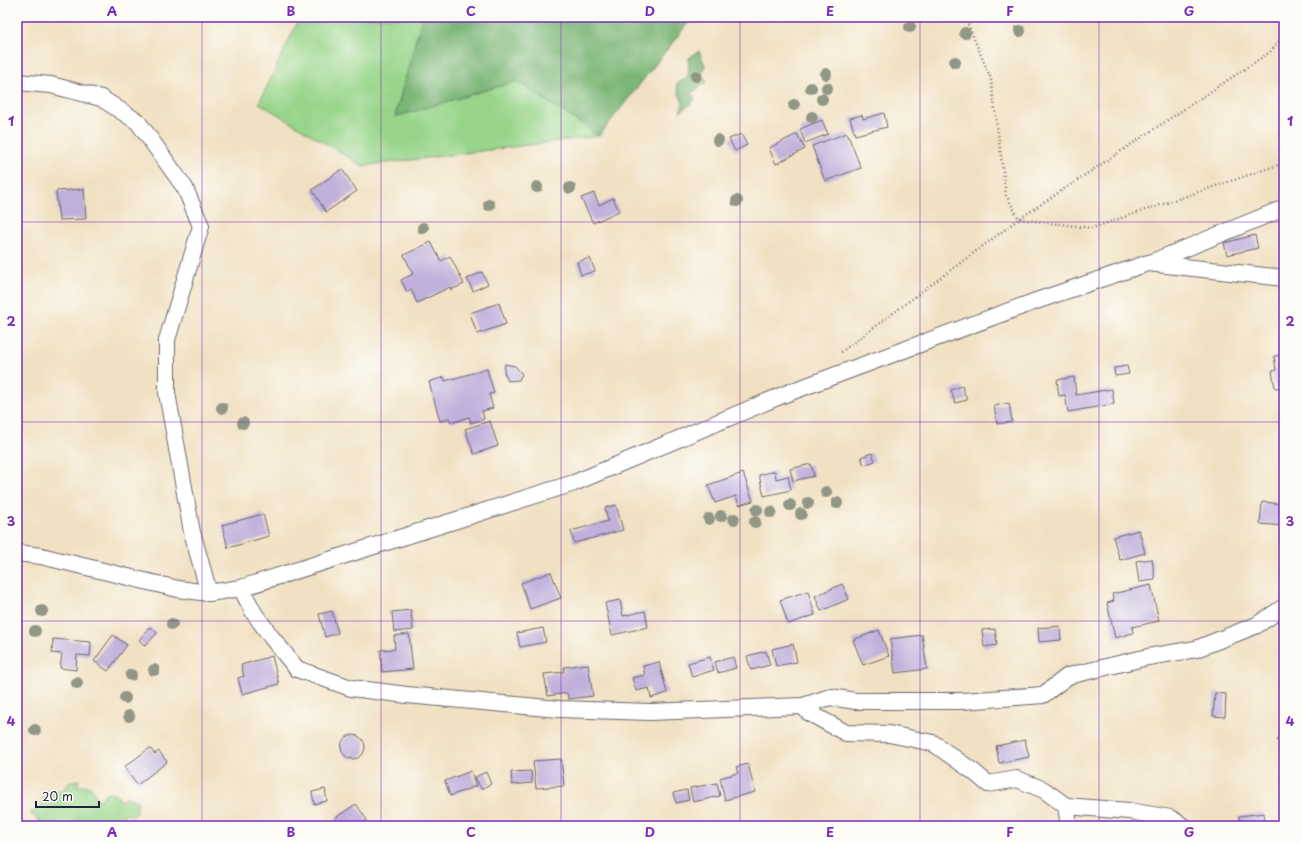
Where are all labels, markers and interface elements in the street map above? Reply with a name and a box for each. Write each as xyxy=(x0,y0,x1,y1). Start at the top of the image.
text: A xyxy=(107,1,117,20)
text: B xyxy=(287,1,296,20)
text: C xyxy=(466,1,476,20)
text: D xyxy=(645,1,655,20)
text: E xyxy=(826,1,834,20)
text: F xyxy=(1006,1,1014,20)
text: G xyxy=(1184,1,1194,20)
text: 1 xyxy=(8,111,14,130)
text: 1 xyxy=(1287,111,1293,130)
text: 2 xyxy=(6,311,16,330)
text: 2 xyxy=(1285,311,1295,330)
text: 3 xyxy=(7,511,16,530)
text: 3 xyxy=(1286,511,1295,530)
text: 4 xyxy=(7,711,16,730)
text: 4 xyxy=(1286,711,1295,730)
scale bar xyxy=(36,783,99,809)
text: 20 m xyxy=(42,787,73,805)
text: A xyxy=(107,822,117,841)
text: B xyxy=(287,822,296,841)
text: C xyxy=(466,822,476,841)
text: D xyxy=(645,822,655,841)
text: E xyxy=(826,822,834,841)
text: F xyxy=(1006,822,1014,841)
text: G xyxy=(1184,822,1194,841)

